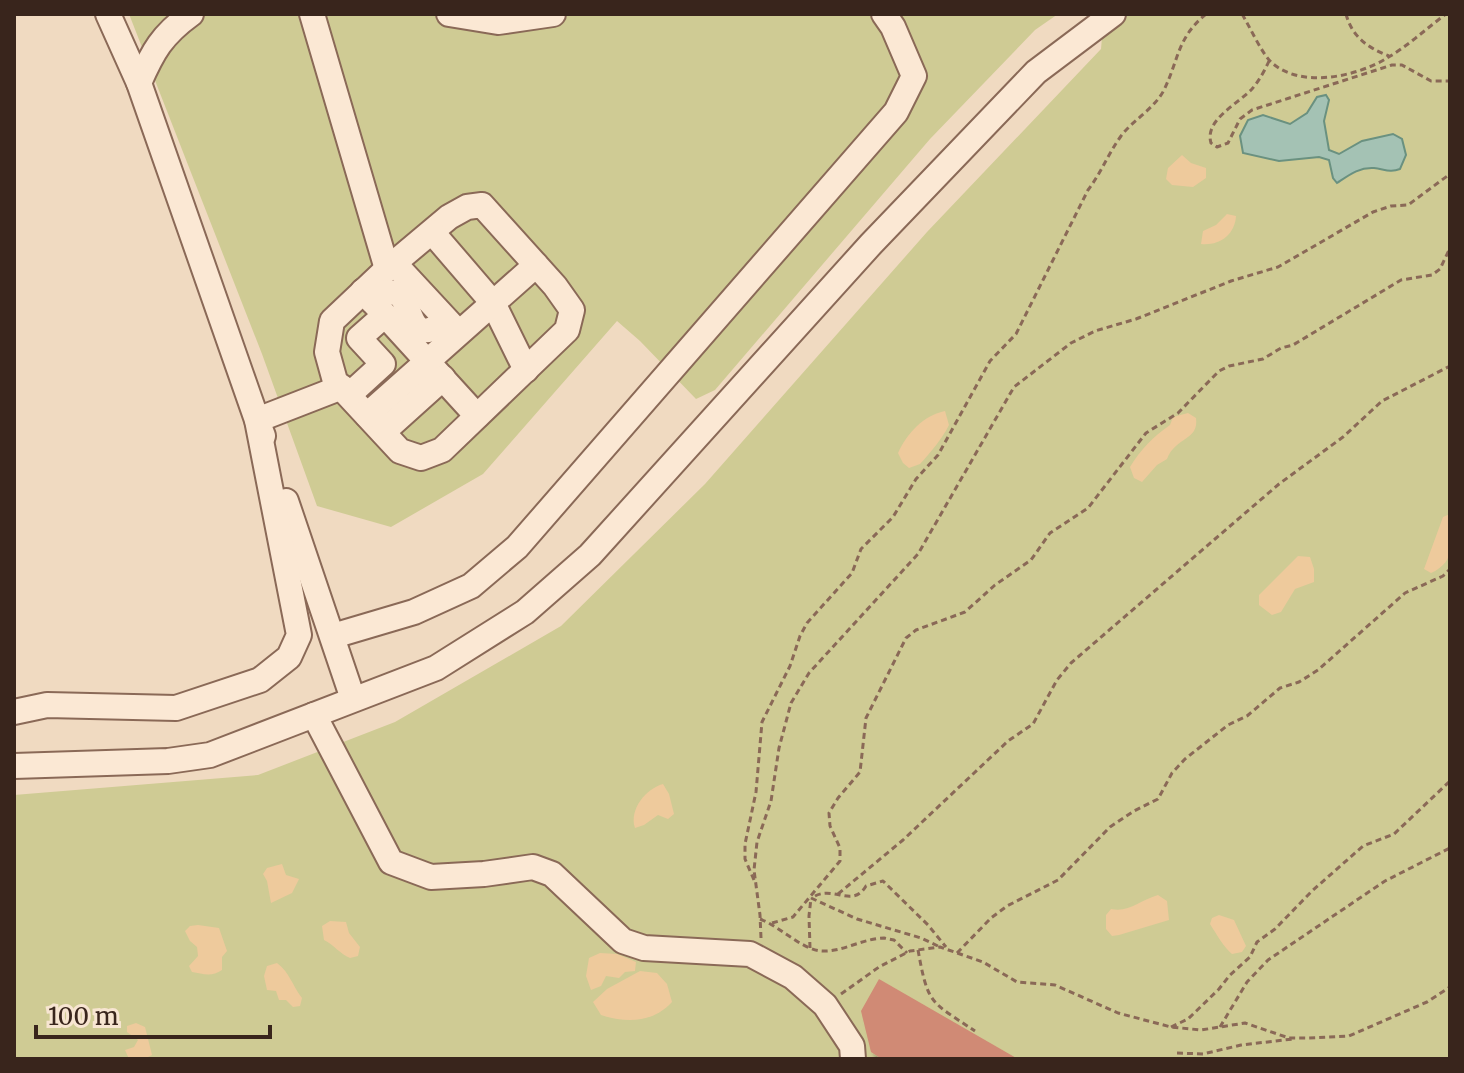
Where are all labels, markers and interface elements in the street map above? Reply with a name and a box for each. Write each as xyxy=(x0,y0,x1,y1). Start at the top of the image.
scale bar xyxy=(36,989,270,1039)
text: 100 m xyxy=(48,1001,119,1032)

